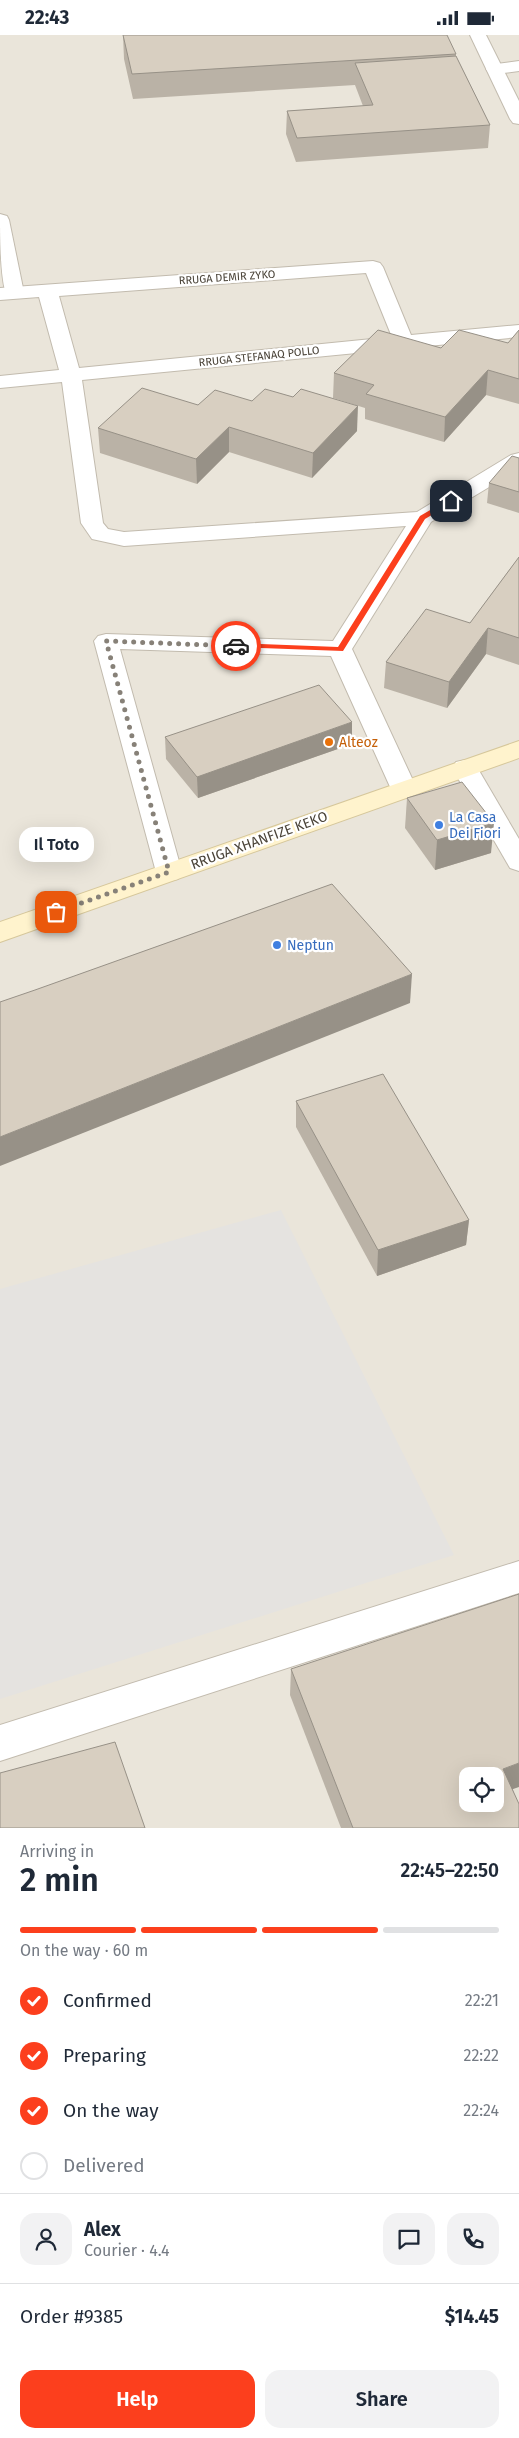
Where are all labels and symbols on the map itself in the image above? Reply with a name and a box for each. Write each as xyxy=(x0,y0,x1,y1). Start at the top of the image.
street label: RRUGA DEMIR ZYKO xyxy=(178,268,276,287)
street label: RRUGA STEFANAQ POLLO xyxy=(198,344,320,369)
pin xyxy=(430,480,472,522)
courier xyxy=(211,621,261,671)
place label: Alteoz xyxy=(339,734,378,751)
marker: Alteoz xyxy=(323,736,335,748)
street label: RRUGA XHANFIZE KEKO xyxy=(188,808,330,873)
place label: La Casa Dei Fiori xyxy=(449,809,501,842)
marker: La Casa Dei Fiori xyxy=(433,819,445,831)
callout: Il Toto xyxy=(18,827,94,862)
pin xyxy=(35,891,77,933)
place label: Neptun xyxy=(287,937,334,954)
marker: Neptun xyxy=(271,939,283,951)

